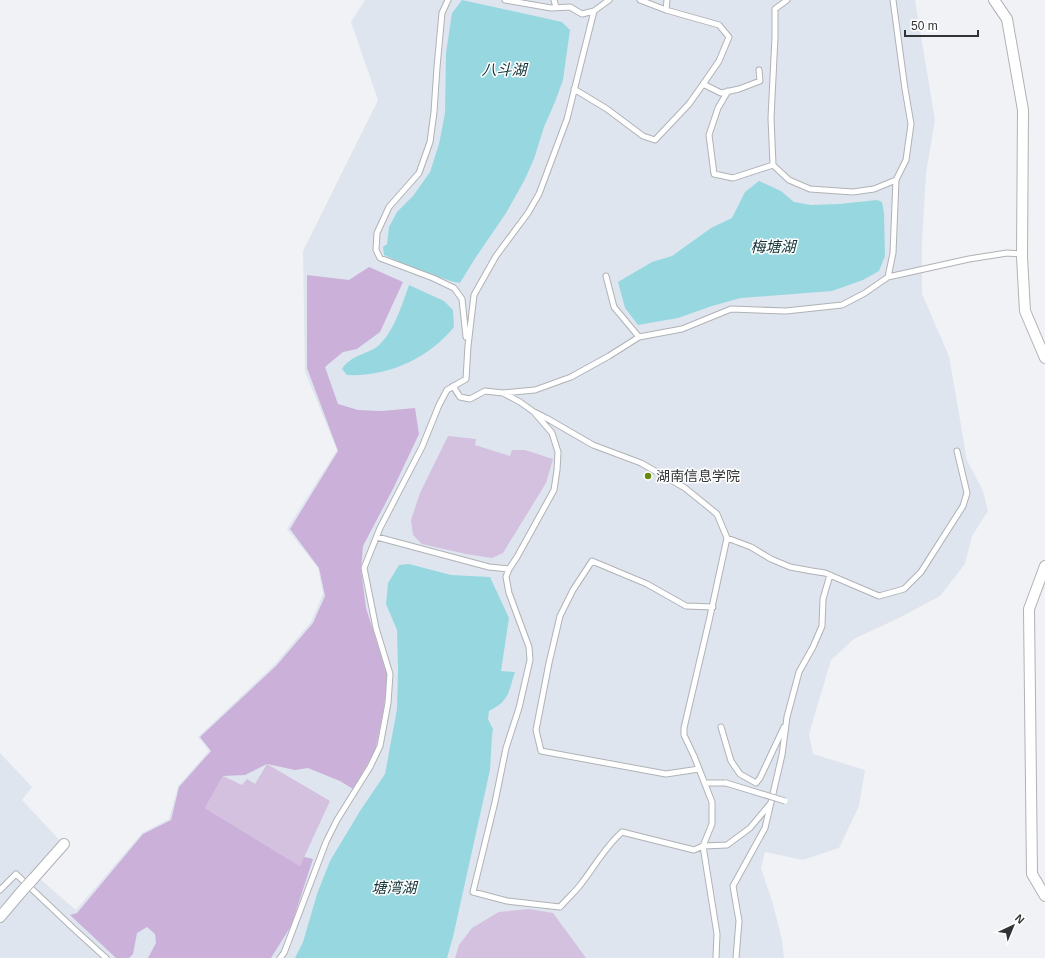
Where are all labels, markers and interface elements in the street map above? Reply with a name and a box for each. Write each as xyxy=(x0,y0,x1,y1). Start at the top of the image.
scale bar xyxy=(905,12,978,38)
text: 50 m xyxy=(911,19,938,33)
water label: 八斗湖 xyxy=(481,61,528,78)
water label: 梅塘湖 xyxy=(750,238,797,255)
place label: 湖南信息学院 xyxy=(656,468,740,484)
marker: 湖南信息学院 xyxy=(643,471,653,481)
water label: 塘湾湖 xyxy=(371,879,418,896)
north arrow xyxy=(993,906,1033,946)
text: N xyxy=(1013,912,1027,926)

